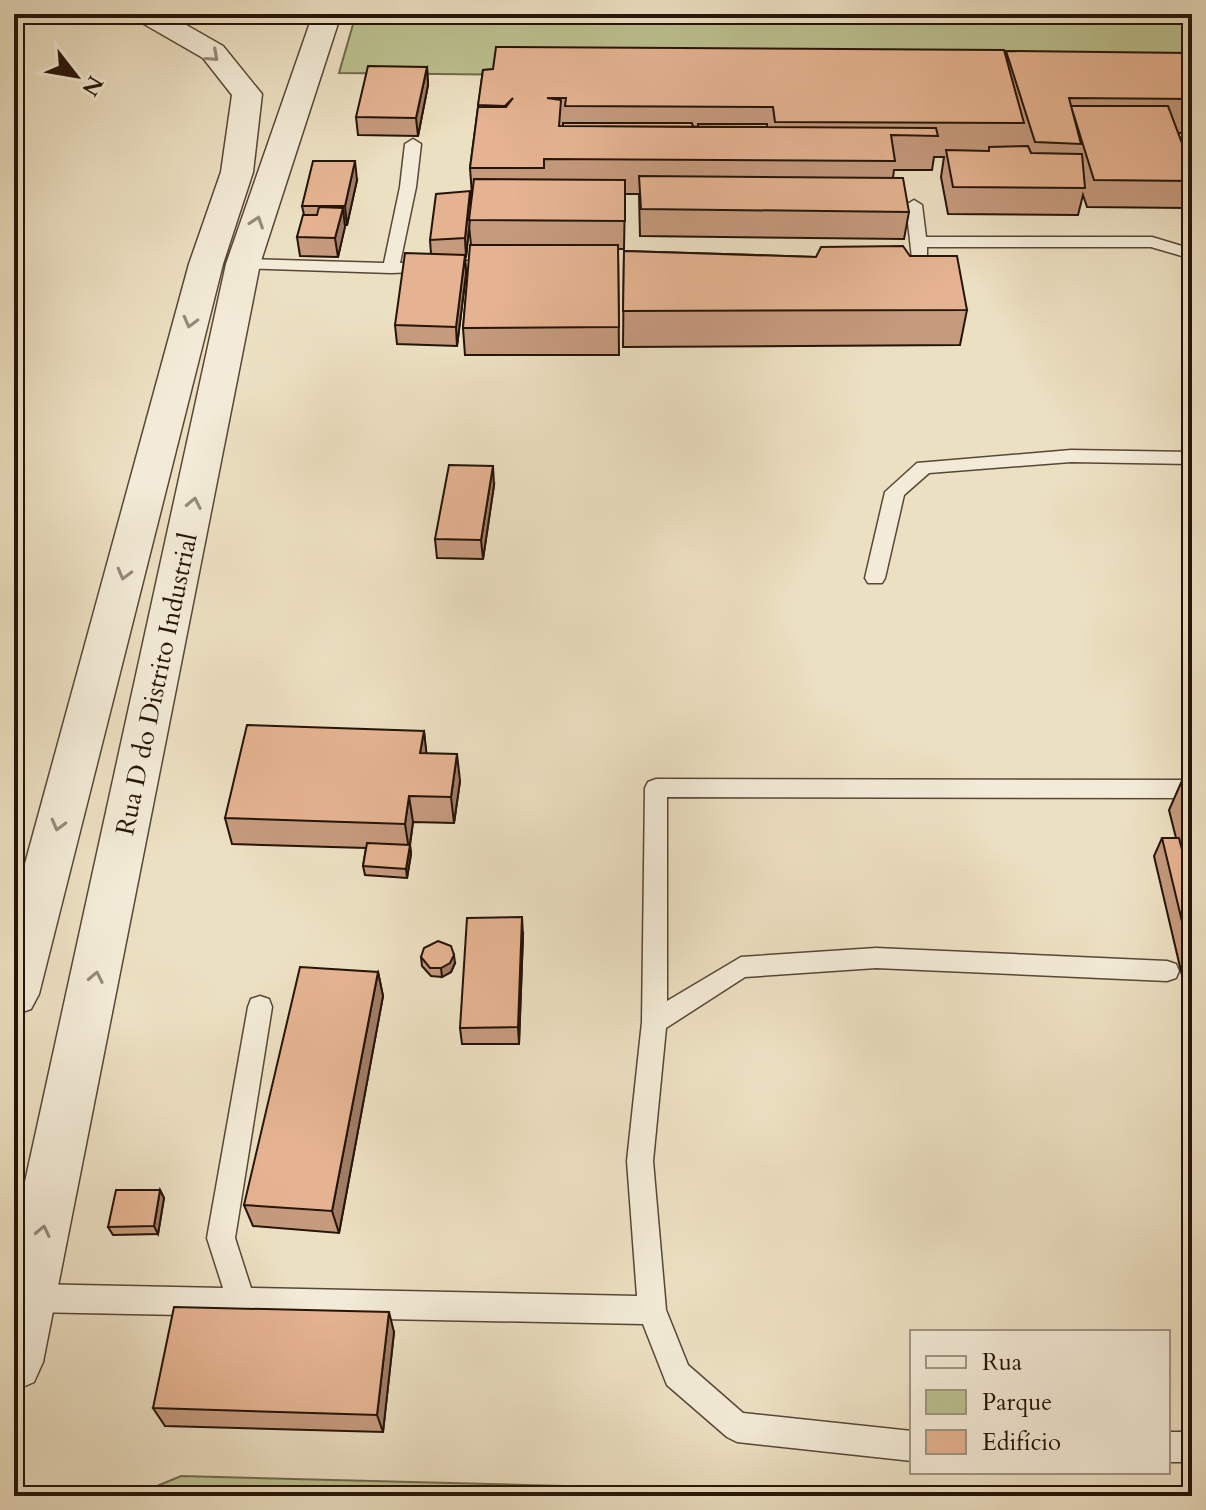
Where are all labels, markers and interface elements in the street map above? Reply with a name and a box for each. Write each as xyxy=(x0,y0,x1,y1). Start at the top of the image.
north arrow xyxy=(36,36,116,116)
one-way arrow xyxy=(204,46,218,61)
text: N xyxy=(75,70,110,102)
one-way arrow xyxy=(248,216,264,230)
one-way arrow xyxy=(183,315,200,329)
one-way arrow xyxy=(185,496,202,510)
street label: Rua D do Distrito Industrial xyxy=(107,529,206,838)
one-way arrow xyxy=(117,566,134,580)
one-way arrow xyxy=(51,818,68,832)
one-way arrow xyxy=(87,970,104,984)
one-way arrow xyxy=(34,1225,51,1238)
legend xyxy=(910,1330,1170,1474)
text: Rua xyxy=(982,1346,1023,1379)
text: Parque xyxy=(982,1386,1052,1419)
text: Edifício xyxy=(982,1426,1061,1459)

